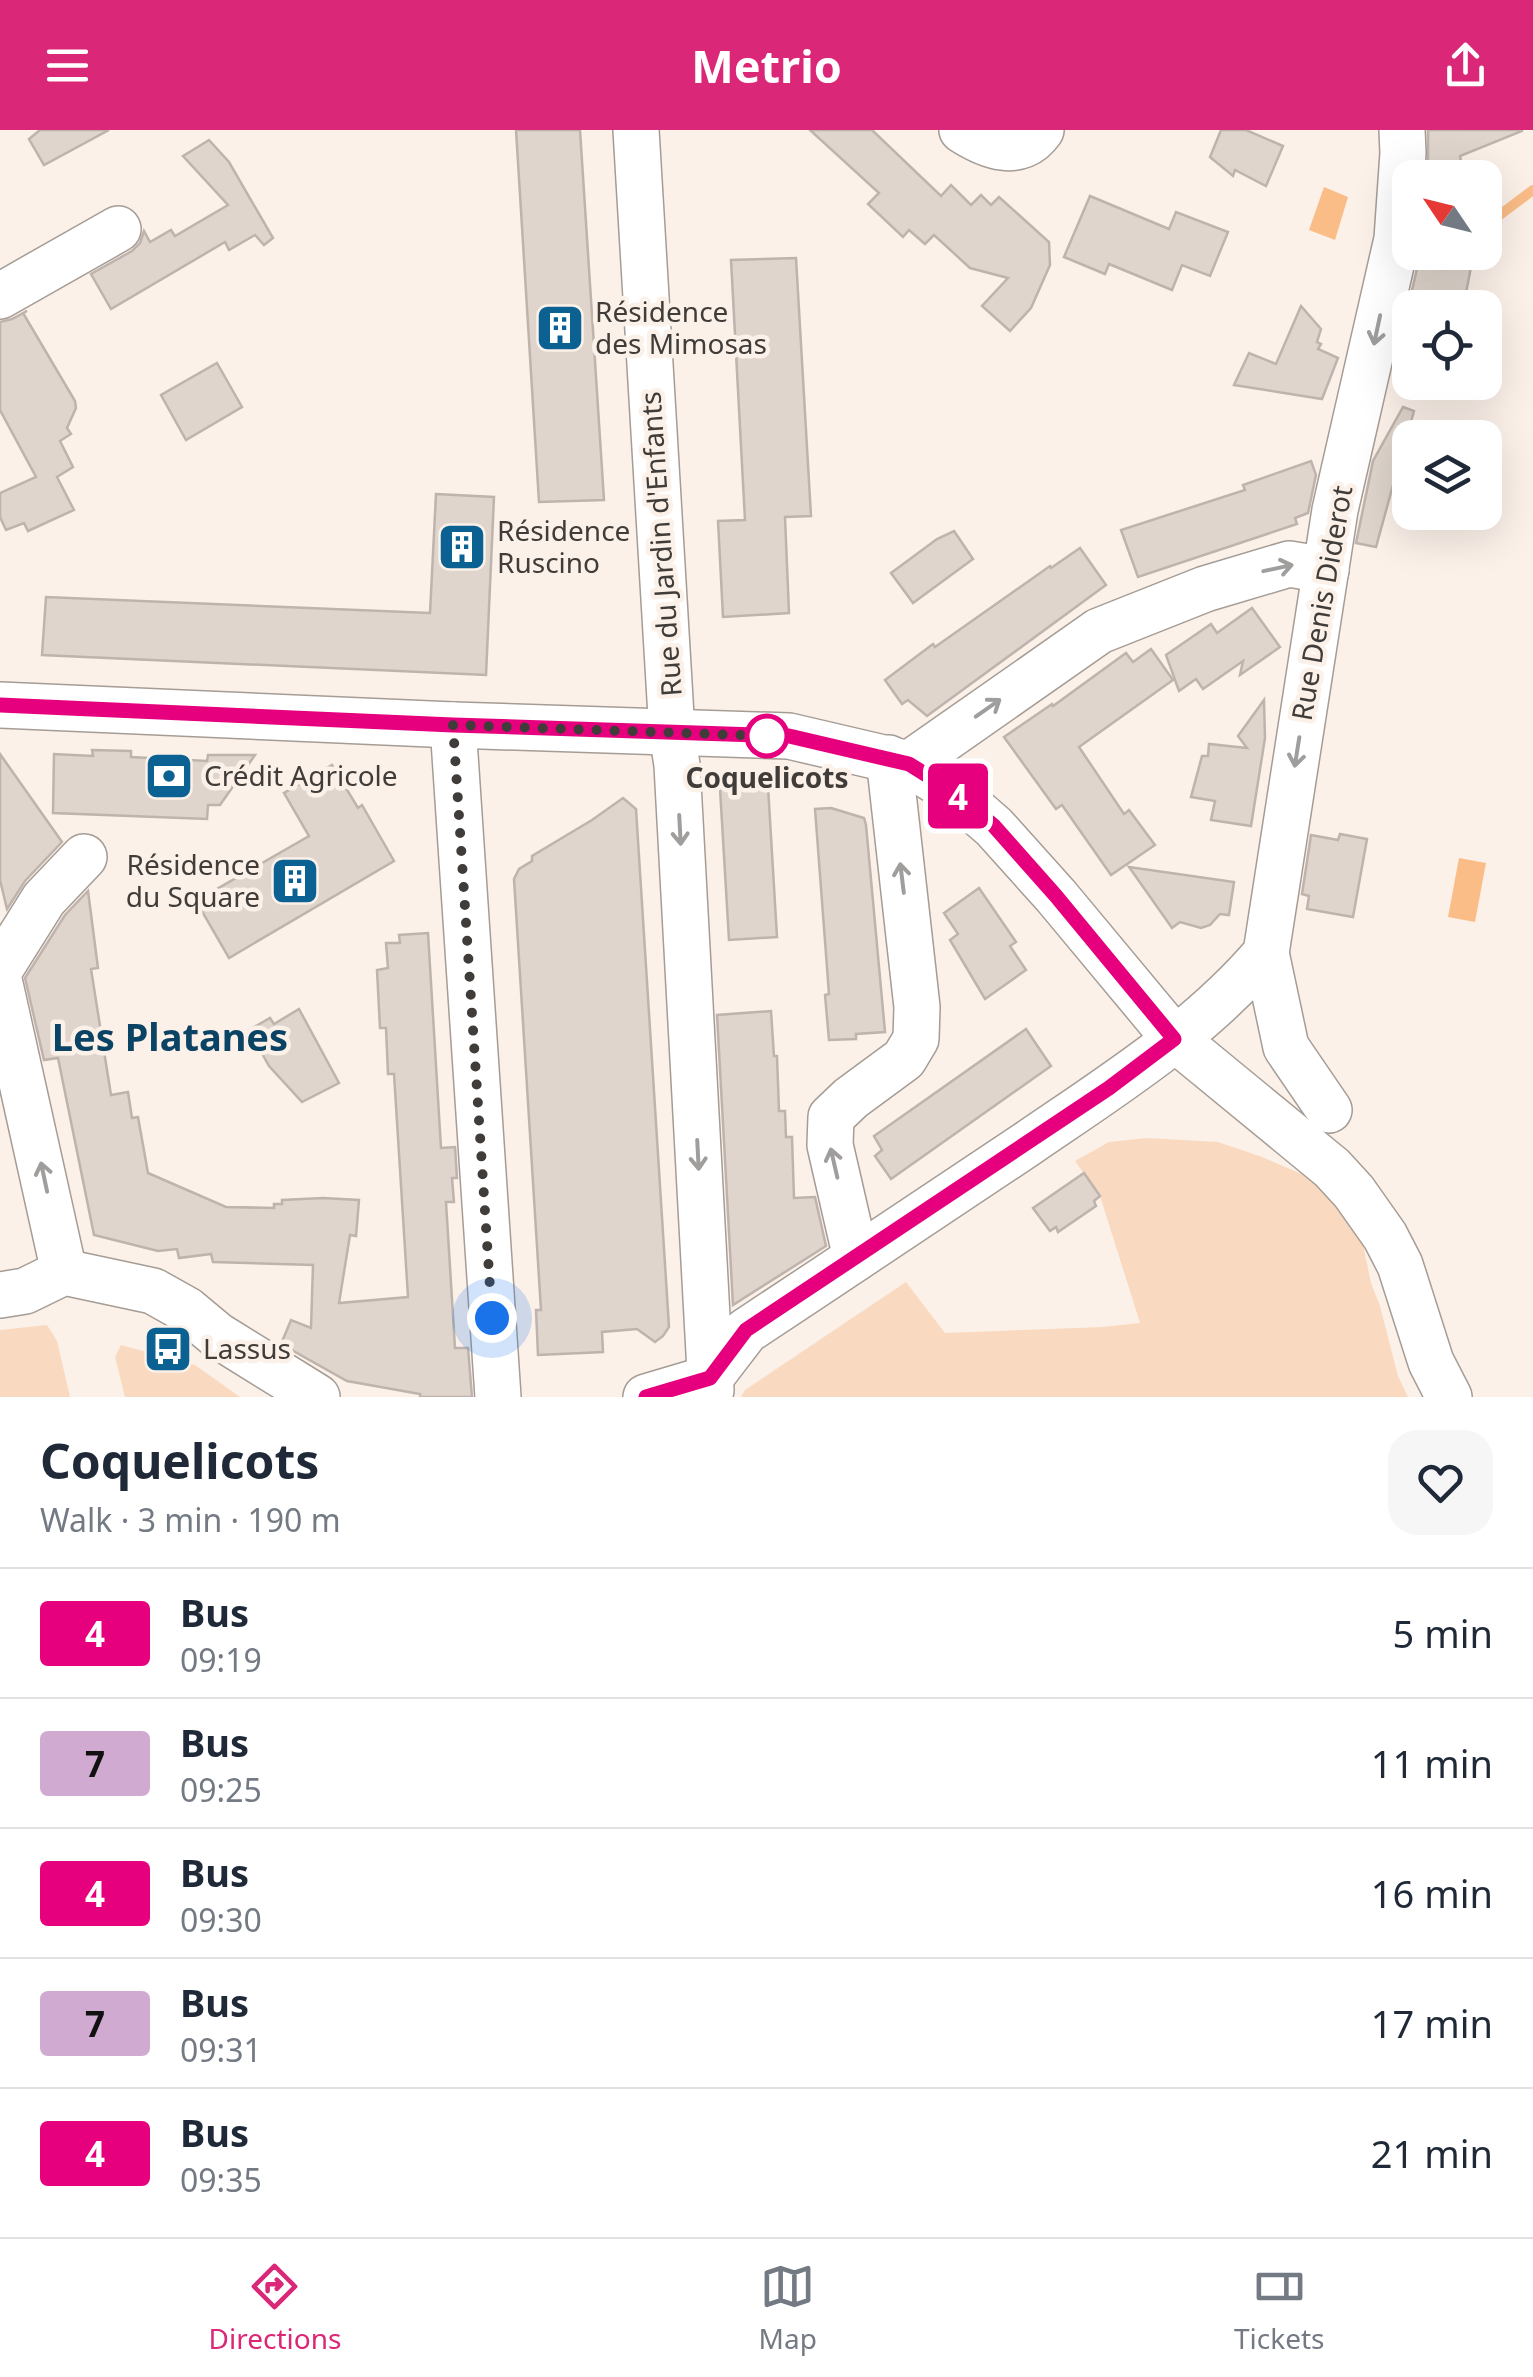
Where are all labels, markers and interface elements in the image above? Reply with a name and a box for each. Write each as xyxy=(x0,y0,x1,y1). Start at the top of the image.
text: Metrio xyxy=(691,35,842,96)
icon: menu xyxy=(40,38,95,93)
icon: share xyxy=(1438,38,1493,93)
north arrow xyxy=(1392,160,1502,270)
map controls xyxy=(1392,160,1502,530)
button: locate xyxy=(1392,290,1502,400)
place label: Résidence des Mimosas xyxy=(595,292,767,362)
building icon: Résidence des Mimosas xyxy=(534,302,586,354)
one-way arrow xyxy=(1367,313,1386,345)
street label: Rue du Jardin d'Enfants xyxy=(630,390,690,698)
button: layers xyxy=(1392,420,1502,530)
street label: Rue Denis Diderot xyxy=(1282,482,1360,723)
place label: Résidence Ruscino xyxy=(497,511,630,581)
building icon: Résidence Ruscino xyxy=(436,521,488,573)
one-way arrow xyxy=(1261,558,1293,577)
one-way arrow xyxy=(974,698,1002,719)
marker: Coquelicots xyxy=(746,715,788,757)
one-way arrow xyxy=(1287,736,1306,768)
bank icon: Crédit Agricole xyxy=(143,750,195,802)
place label: Crédit Agricole xyxy=(204,756,398,794)
place label: Coquelicots xyxy=(686,758,848,796)
line badge: 4 xyxy=(926,764,990,828)
text: 4 xyxy=(948,773,968,820)
one-way arrow xyxy=(671,814,690,846)
place label: Résidence du Square xyxy=(126,845,260,915)
building icon: Résidence du Square xyxy=(269,855,321,907)
one-way arrow xyxy=(892,863,911,895)
district label: Les Platanes xyxy=(52,1010,288,1062)
one-way arrow xyxy=(689,1138,708,1170)
one-way arrow xyxy=(824,1148,842,1180)
one-way arrow xyxy=(33,1162,52,1194)
your location xyxy=(467,1293,517,1343)
bus stop icon: Lassus xyxy=(142,1323,194,1375)
place label: Lassus xyxy=(203,1329,291,1367)
text: Coquelicots xyxy=(40,1428,319,1493)
button: heart xyxy=(1388,1430,1493,1535)
text: Walk · 3 min · 190 m xyxy=(40,1498,341,1541)
text: Bus xyxy=(180,1586,249,1638)
text: 5 min xyxy=(1393,1607,1493,1659)
text: 4 xyxy=(85,1610,105,1657)
text: 09:19 xyxy=(180,1638,262,1681)
text: Bus xyxy=(180,1716,249,1768)
text: 11 min xyxy=(1371,1737,1493,1789)
text: 7 xyxy=(85,1740,105,1787)
text: 09:25 xyxy=(180,1768,262,1811)
text: Bus xyxy=(180,1846,249,1898)
text: 16 min xyxy=(1371,1867,1493,1919)
text: 4 xyxy=(85,1870,105,1917)
text: 09:30 xyxy=(180,1898,262,1941)
text: Bus xyxy=(180,1976,249,2028)
text: 17 min xyxy=(1371,1997,1493,2049)
text: 7 xyxy=(85,2000,105,2047)
text: 09:31 xyxy=(180,2028,262,2071)
text: Bus xyxy=(180,2106,249,2158)
text: 21 min xyxy=(1371,2127,1493,2179)
text: 4 xyxy=(85,2130,105,2177)
text: 09:35 xyxy=(180,2158,262,2201)
tab: Directions xyxy=(209,2259,341,2357)
tab: Map xyxy=(759,2259,817,2357)
tab: Tickets xyxy=(1234,2259,1324,2357)

